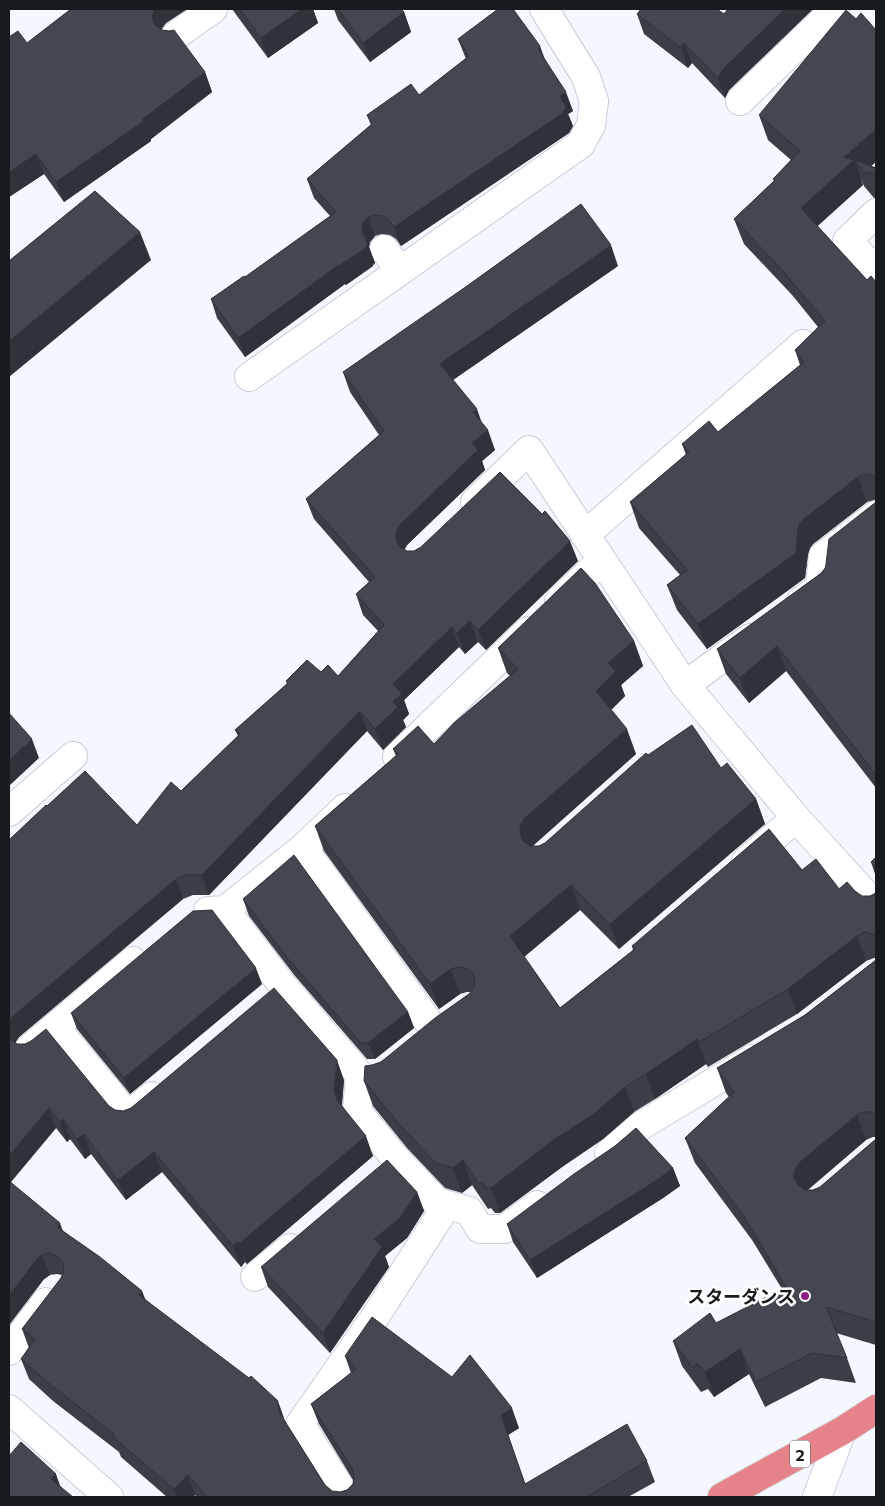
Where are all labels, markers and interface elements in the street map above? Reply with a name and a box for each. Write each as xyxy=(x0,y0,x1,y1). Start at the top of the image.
place label: スターダンス xyxy=(687,1285,795,1307)
marker: スターダンス xyxy=(799,1290,811,1302)
road number: 2 xyxy=(790,1440,810,1468)

